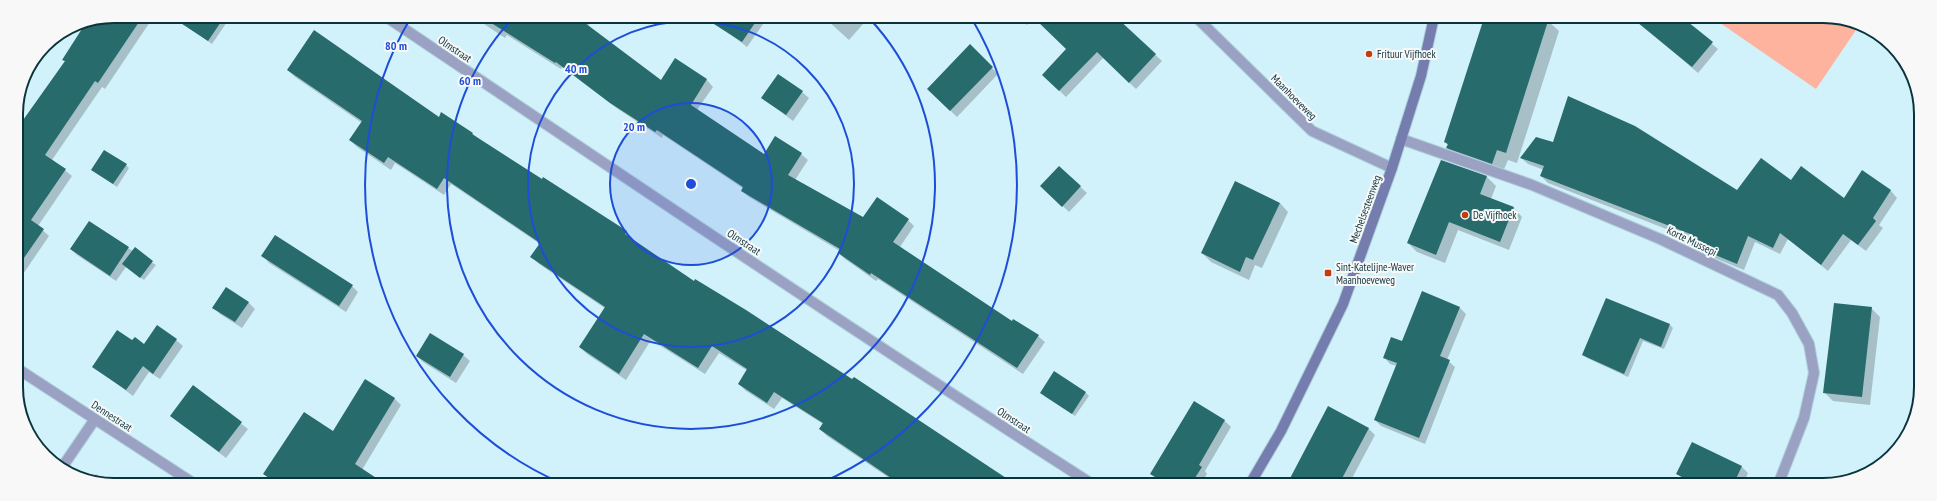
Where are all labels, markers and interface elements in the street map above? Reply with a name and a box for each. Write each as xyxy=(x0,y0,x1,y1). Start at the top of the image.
street label: Olmstraat xyxy=(436,33,474,65)
text: 80 m xyxy=(385,38,407,53)
place label: Frituur Vijfhoek xyxy=(1377,47,1436,61)
marker: Frituur Vijfhoek xyxy=(1364,49,1374,59)
text: 40 m xyxy=(565,61,587,76)
street label: Maanhoeveweg xyxy=(1268,71,1320,123)
text: 60 m xyxy=(459,73,481,88)
text: 20 m xyxy=(623,119,645,134)
street label: Mechelsesteenweg xyxy=(1346,173,1384,245)
centre of rings xyxy=(684,177,698,191)
place label: De Vijfhoek xyxy=(1473,208,1517,222)
marker: De Vijfhoek xyxy=(1460,210,1470,220)
street label: Korte Mussepi xyxy=(1665,223,1719,259)
street label: Olmstraat xyxy=(725,226,763,258)
place label: Sint-Katelijne-Waver Maanhoeveweg xyxy=(1336,260,1414,287)
marker: Sint-Katelijne-Waver Maanhoeveweg xyxy=(1323,268,1333,278)
street label: Dennestraat xyxy=(89,398,135,434)
street label: Olmstraat xyxy=(995,404,1033,436)

